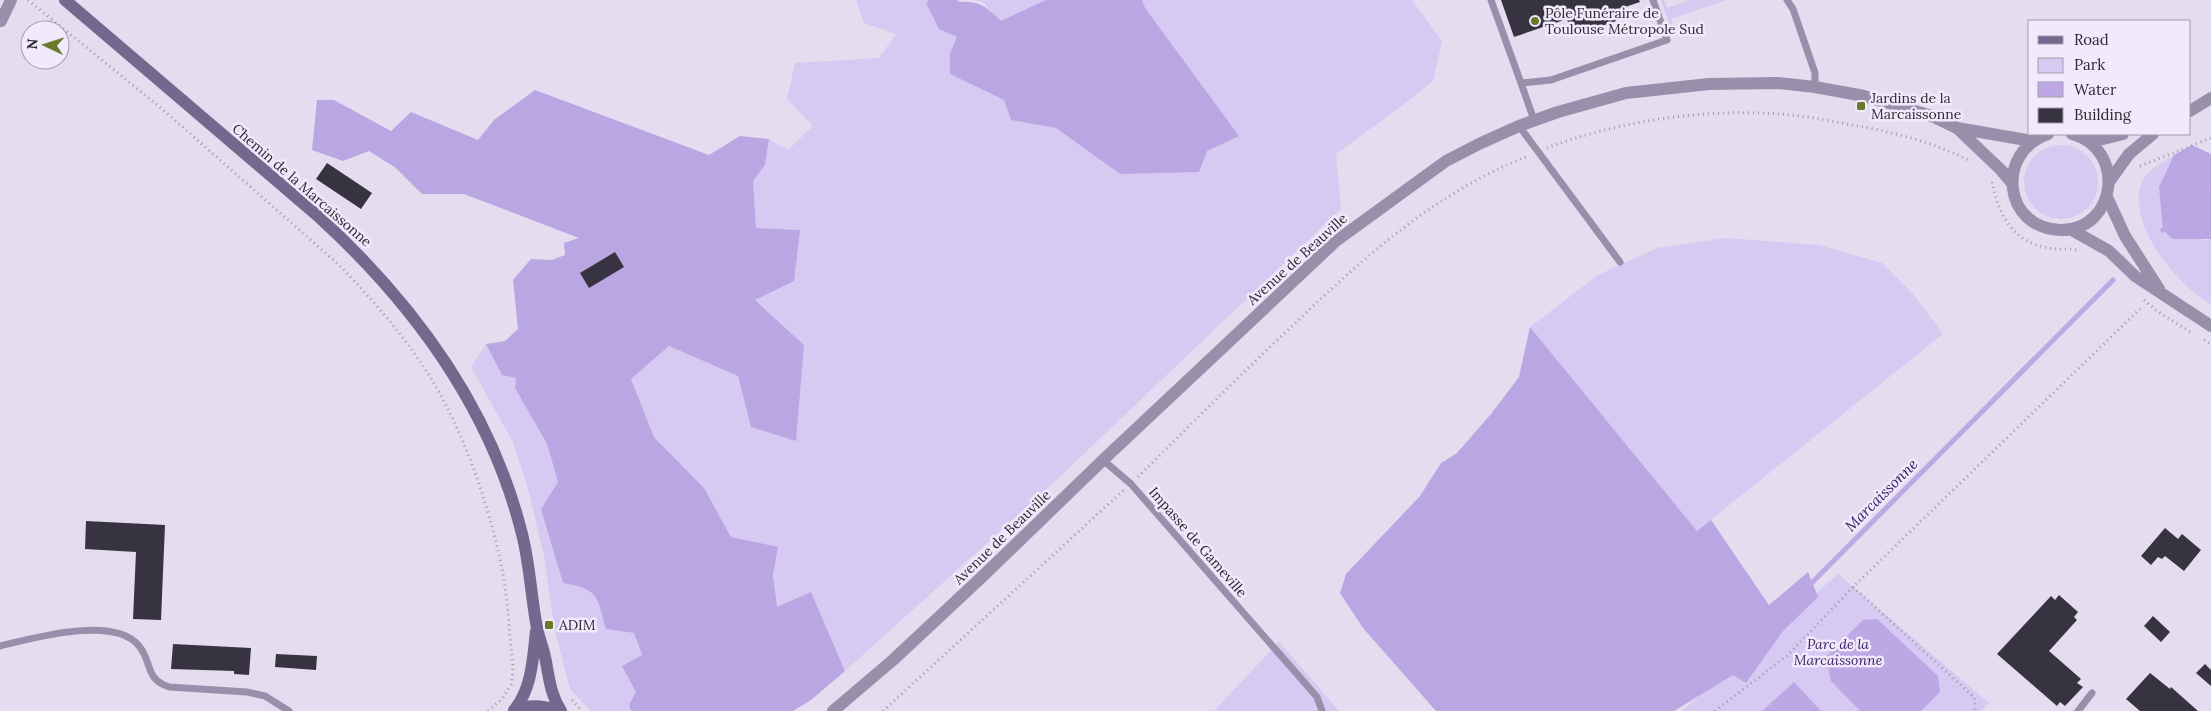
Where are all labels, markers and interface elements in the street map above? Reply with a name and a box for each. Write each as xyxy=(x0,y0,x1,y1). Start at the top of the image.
place label: Pôle Funéraire de Toulouse Métropole Sud xyxy=(1545,4,1704,38)
marker: Pôle Funéraire de Toulouse Métropole Sud xyxy=(1529,15,1541,27)
north arrow xyxy=(20,20,70,70)
legend xyxy=(2028,20,2191,135)
text: Road xyxy=(2074,30,2109,49)
text: N xyxy=(23,38,41,50)
text: Park xyxy=(2074,55,2105,74)
text: Water xyxy=(2074,80,2117,99)
place label: Jardins de la Marcaissonne xyxy=(1870,89,1962,123)
marker: Jardins de la Marcaissonne xyxy=(1855,100,1867,112)
text: Building xyxy=(2074,105,2132,124)
street label: Chemin de la Marcaissonne xyxy=(229,119,376,251)
street label: Avenue de Beauville xyxy=(1242,209,1351,309)
water label: Marcaissonne xyxy=(1841,455,1921,535)
street label: Impasse de Gameville xyxy=(1145,483,1251,601)
street label: Avenue de Beauville xyxy=(949,486,1055,589)
place label: ADIM xyxy=(558,616,596,634)
marker: ADIM xyxy=(543,619,555,631)
park label: Parc de la Marcaissonne xyxy=(1794,635,1883,669)

